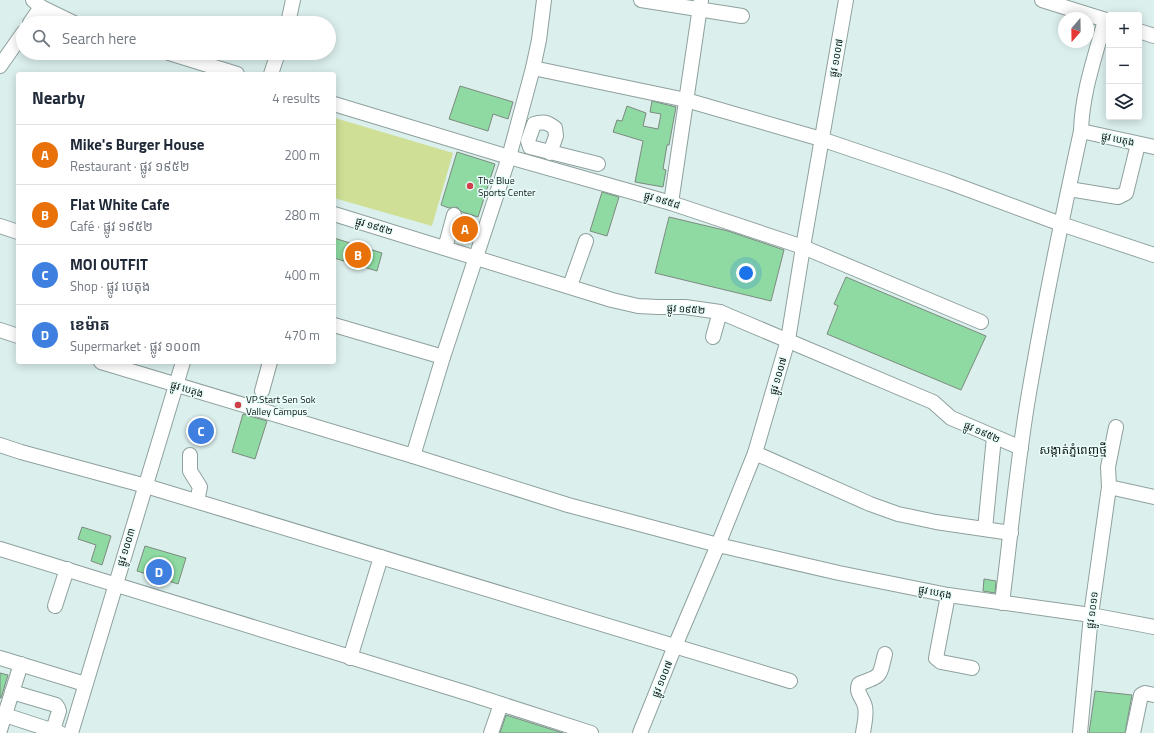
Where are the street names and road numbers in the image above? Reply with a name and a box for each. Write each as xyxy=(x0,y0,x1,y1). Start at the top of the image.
street label: ផ្លូវ ១០០៧ xyxy=(825,38,849,79)
street label: ផ្លូវ បេតុង xyxy=(1100,128,1136,152)
street label: ផ្លូវ ១៩៥៨ xyxy=(641,187,682,214)
street label: ផ្លូវ ១៩៥២ xyxy=(353,213,395,241)
street label: ផ្លូវ ១៩៥២ xyxy=(666,300,706,320)
street label: ផ្លូវ ១០០៧ xyxy=(765,355,792,397)
street label: ផ្លូវ បេតុង xyxy=(168,377,205,403)
street label: ផ្លូវ ១៩៥២ xyxy=(961,417,1003,448)
street label: ផ្លូវ ១០០៣ xyxy=(113,526,141,569)
street label: ផ្លូវ បេតុង xyxy=(917,581,953,605)
street label: ផ្លូវ ១០១១ xyxy=(1082,591,1104,630)
street label: ផ្លូវ ១០០៧ xyxy=(648,658,678,700)

